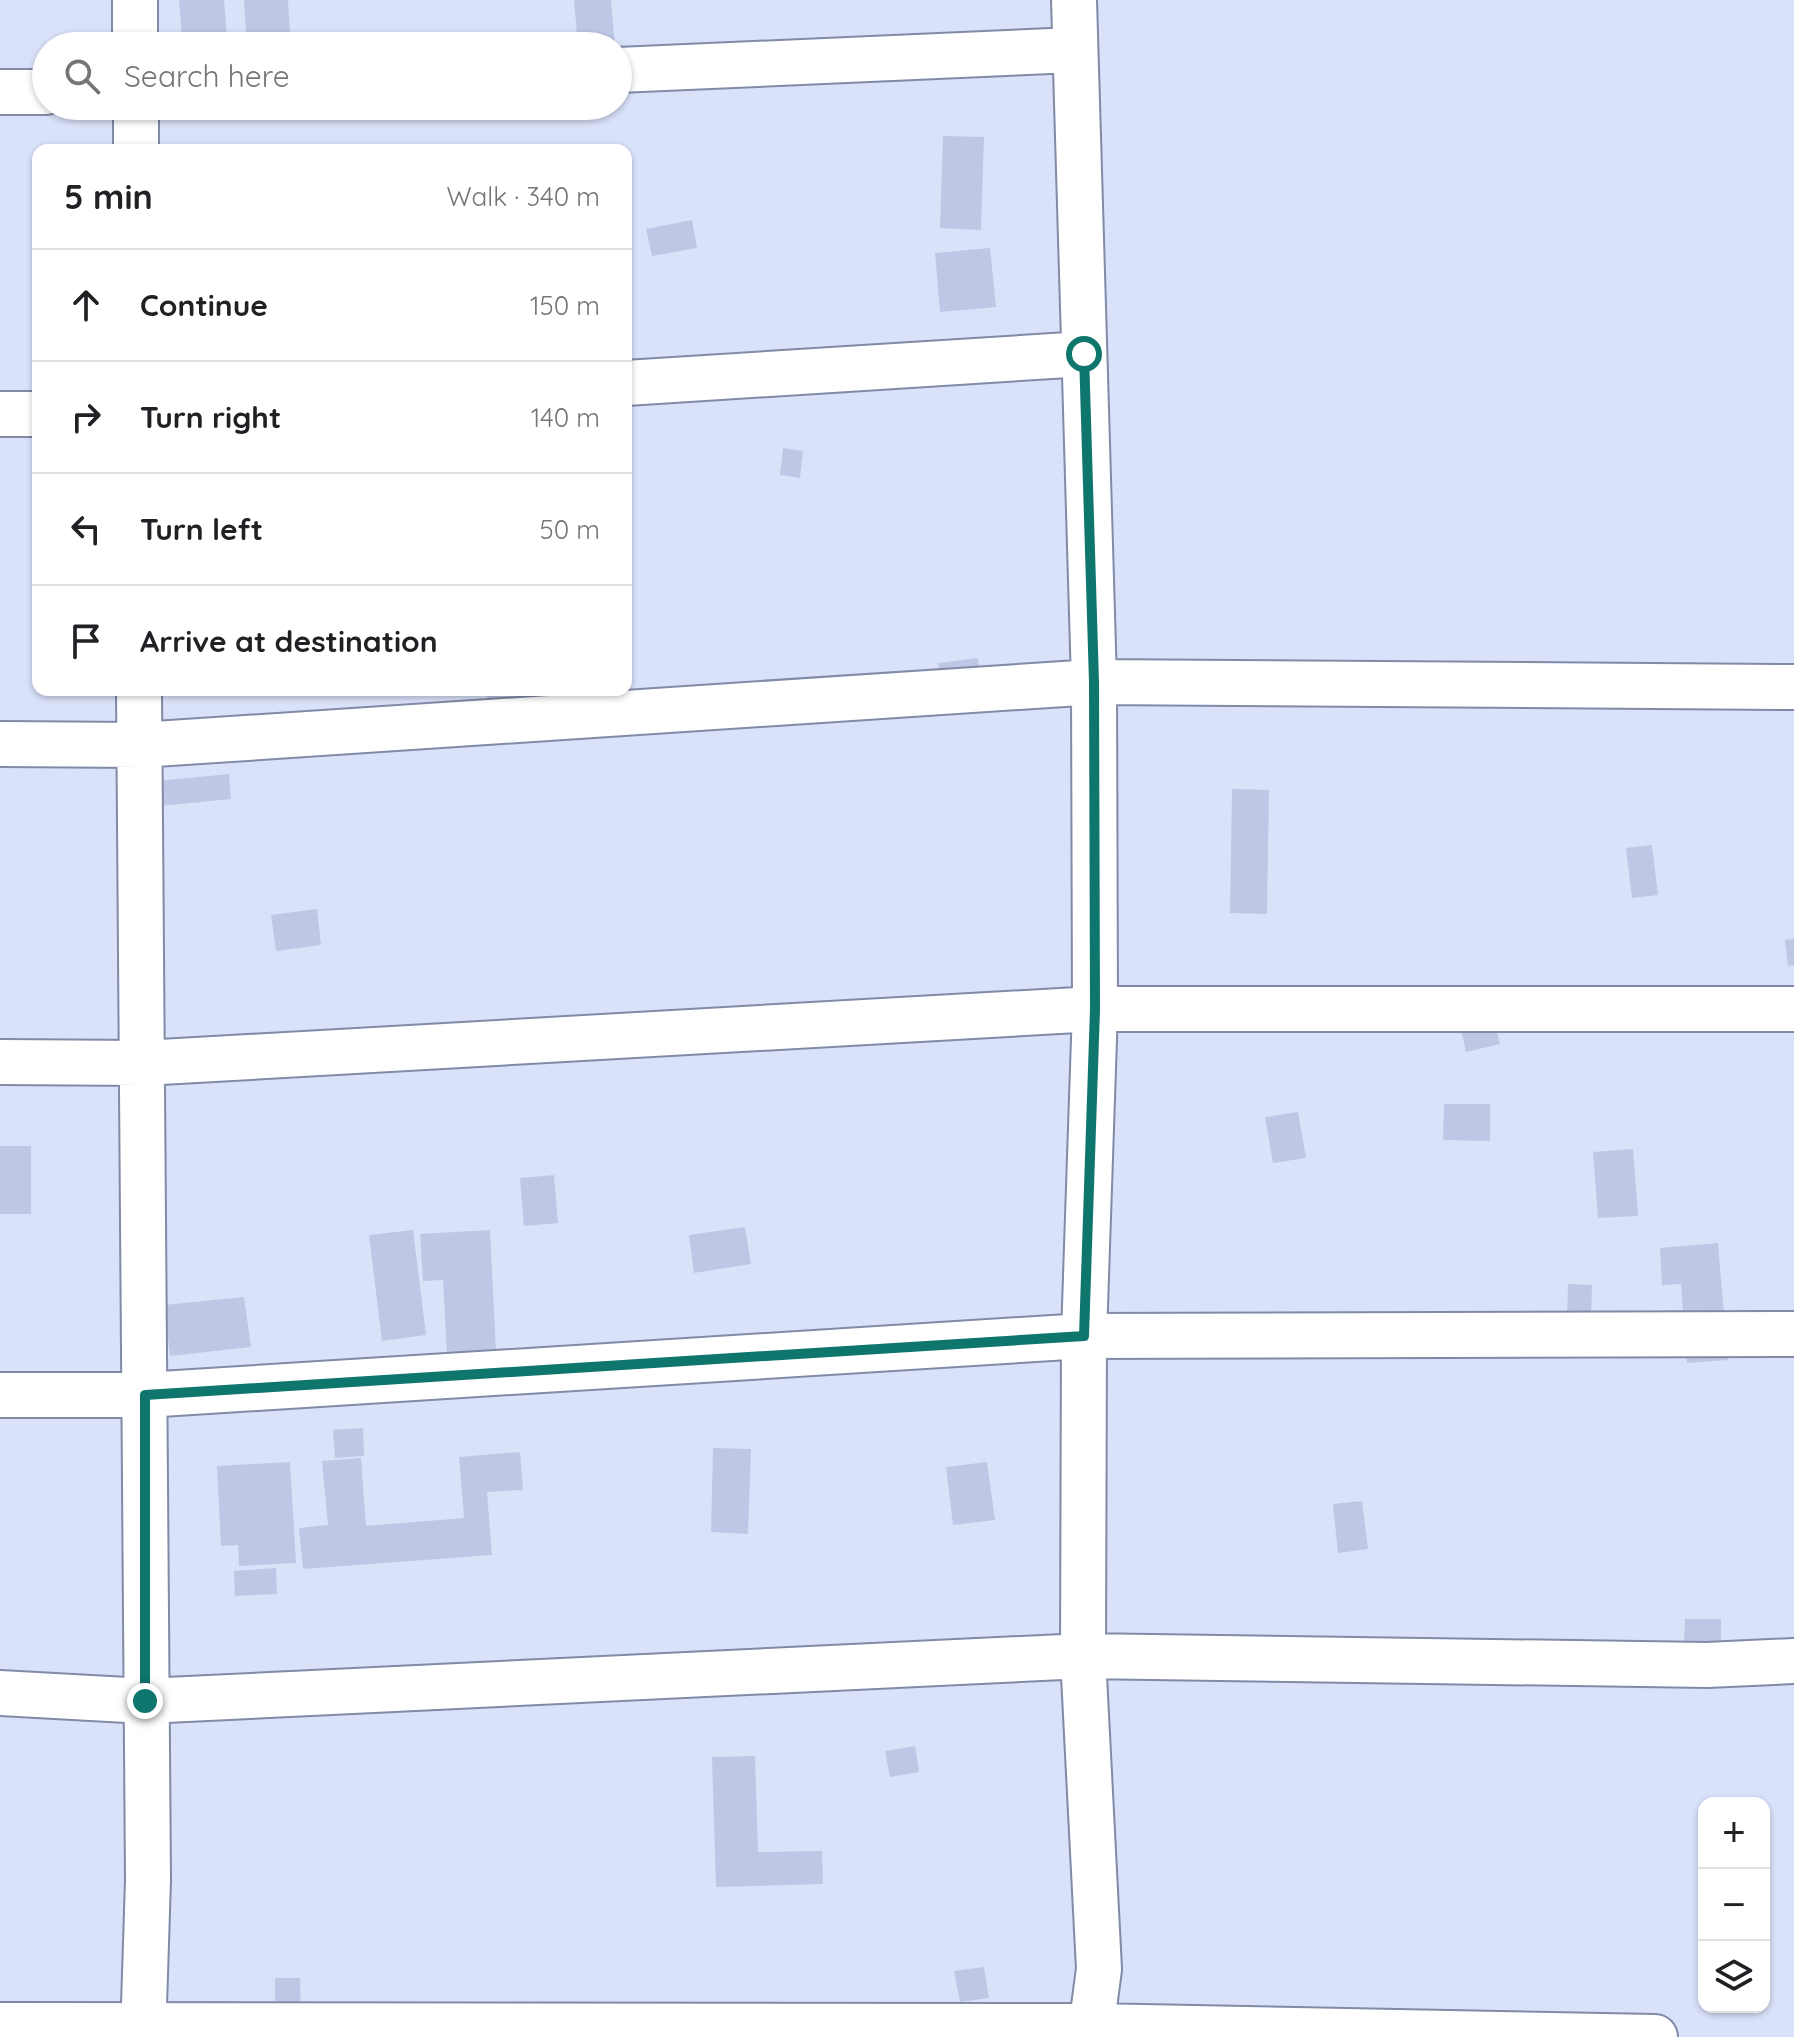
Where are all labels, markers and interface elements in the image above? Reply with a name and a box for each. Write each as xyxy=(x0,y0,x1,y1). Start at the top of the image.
search box xyxy=(32,32,632,120)
icon: search xyxy=(60,54,104,98)
text: Search here xyxy=(124,57,290,95)
text: 5 min xyxy=(64,175,153,218)
text: Walk · 340 m xyxy=(447,180,600,213)
icon: ahead xyxy=(64,283,108,327)
text: Continue xyxy=(140,286,268,324)
text: 150 m xyxy=(530,289,600,322)
route start xyxy=(1066,336,1102,372)
icon: right xyxy=(64,395,108,439)
text: Turn right xyxy=(140,398,281,436)
text: 140 m xyxy=(531,401,600,434)
icon: left xyxy=(64,507,108,551)
text: Turn left xyxy=(140,510,263,548)
text: 50 m xyxy=(540,513,600,546)
icon: arrive xyxy=(64,619,108,663)
text: Arrive at destination xyxy=(140,622,438,660)
route end xyxy=(127,1683,163,1719)
map controls xyxy=(1698,1797,1770,2013)
button: + xyxy=(1698,1797,1770,1869)
button: − xyxy=(1698,1869,1770,1941)
button: layers xyxy=(1698,1941,1770,2013)

